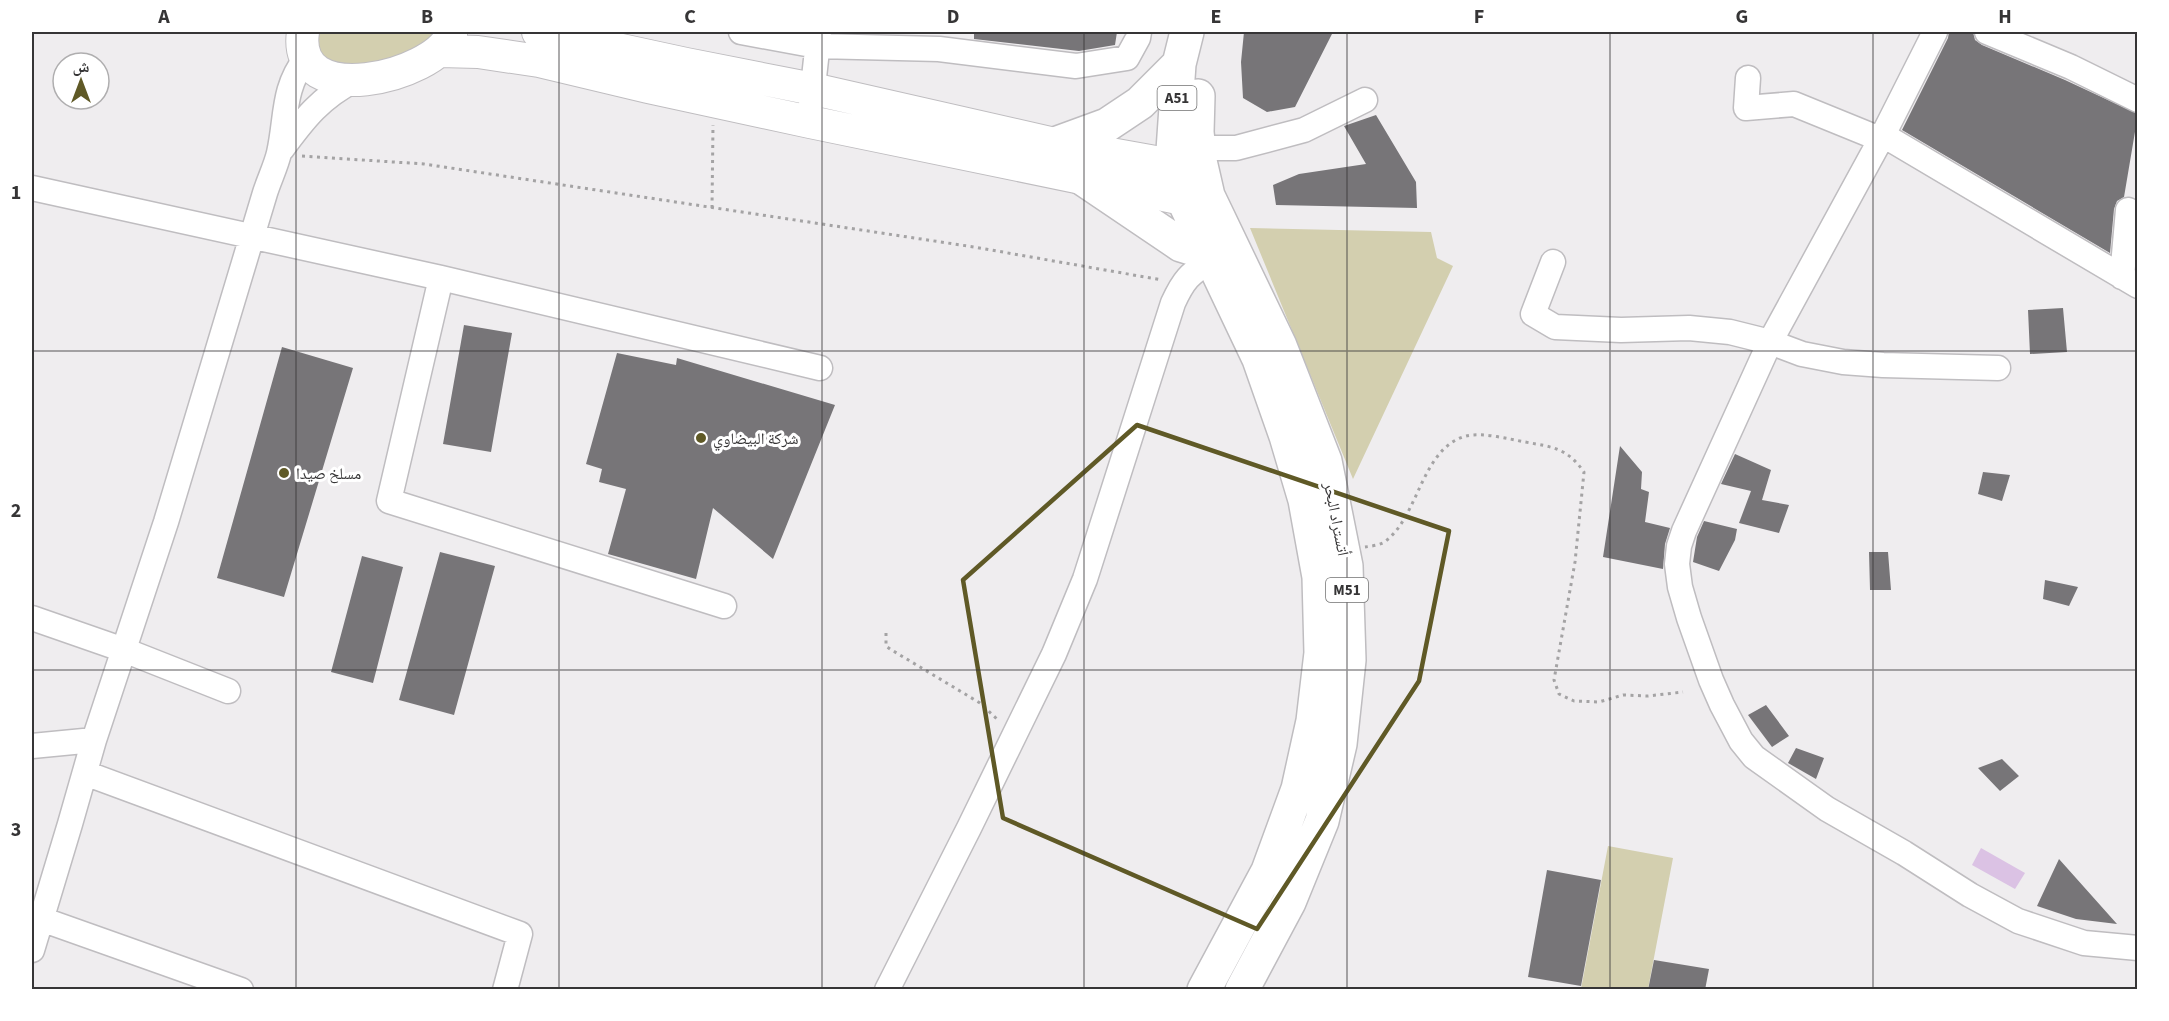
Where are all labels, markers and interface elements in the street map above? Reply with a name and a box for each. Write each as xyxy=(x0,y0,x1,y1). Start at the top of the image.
text: A xyxy=(157,3,170,31)
text: B xyxy=(421,3,433,31)
text: C xyxy=(684,3,696,31)
text: D xyxy=(947,3,959,31)
text: E xyxy=(1211,3,1221,31)
text: F xyxy=(1474,3,1484,31)
text: G xyxy=(1736,3,1748,31)
text: H xyxy=(1998,3,2012,31)
north arrow xyxy=(51,51,111,111)
text: ش xyxy=(73,56,90,78)
road number: A51 xyxy=(1158,86,1196,110)
text: 1 xyxy=(11,179,21,207)
place label: شركة البيضاوي xyxy=(713,428,799,451)
marker: شركة البيضاوي xyxy=(694,431,708,445)
place label: مسلخ صيدا xyxy=(296,463,361,485)
marker: مسلخ صيدا xyxy=(277,466,291,480)
street label: أتستراد البحر xyxy=(1318,479,1354,558)
text: 2 xyxy=(11,497,21,525)
road number: M51 xyxy=(1326,578,1368,602)
text: 3 xyxy=(11,816,21,844)

